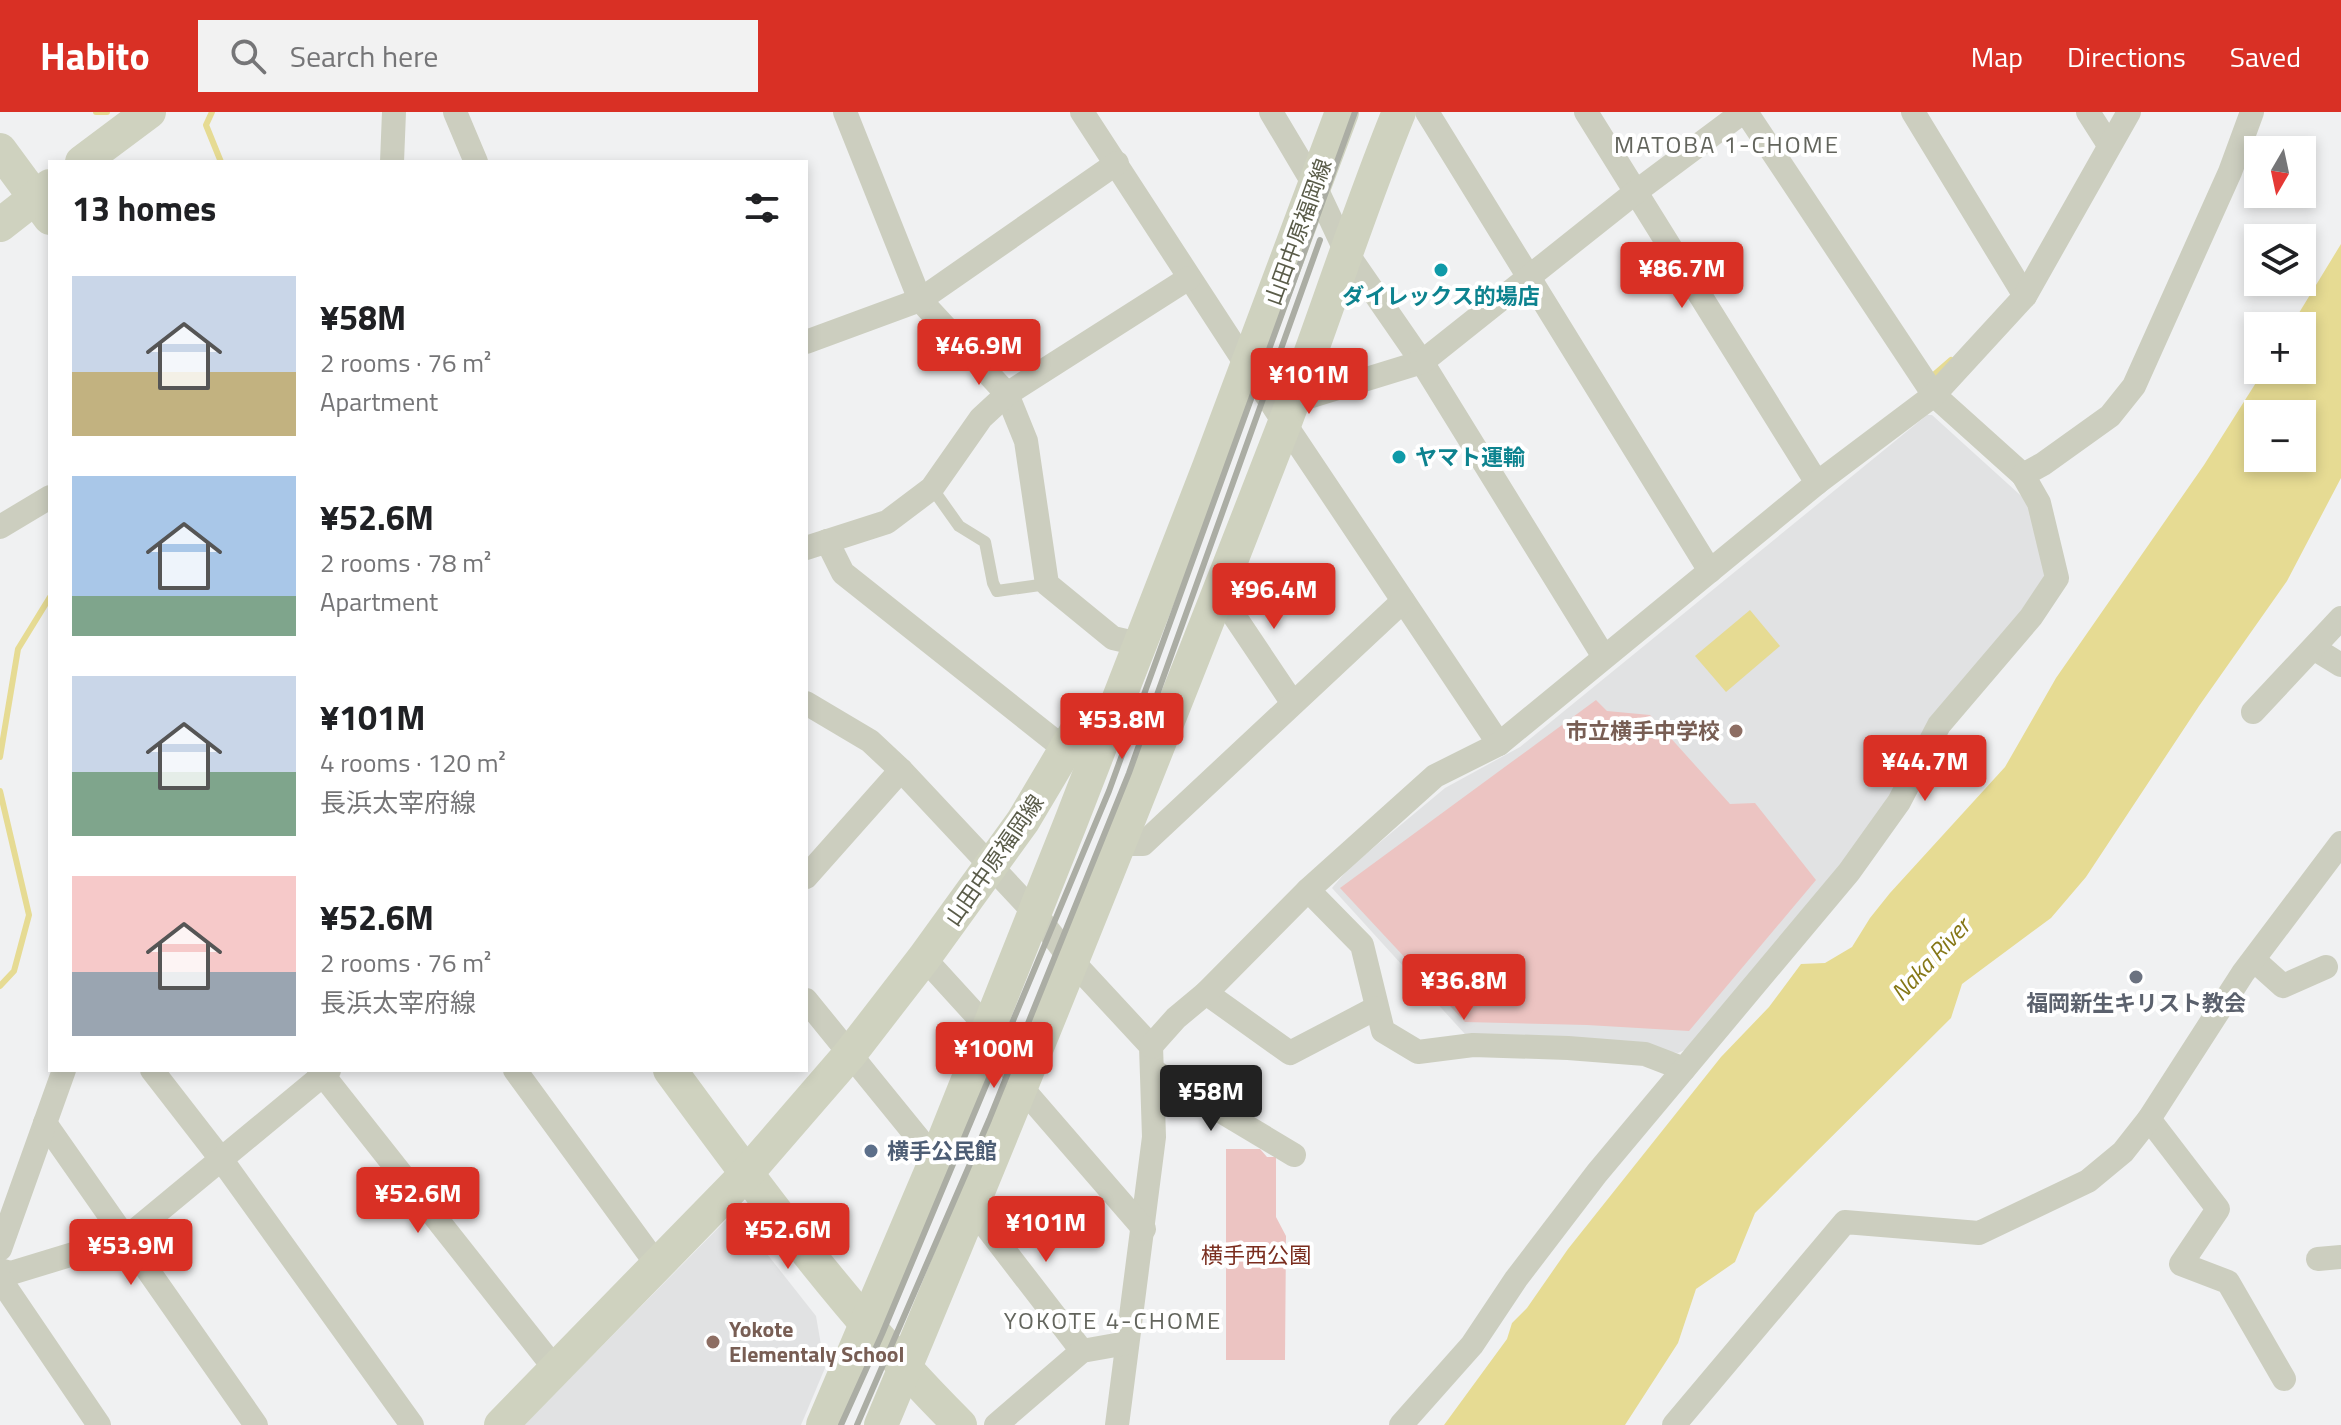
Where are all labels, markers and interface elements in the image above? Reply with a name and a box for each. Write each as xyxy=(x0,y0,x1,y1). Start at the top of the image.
search box xyxy=(198,20,758,92)
text: Habito xyxy=(40,27,150,85)
text: Search here xyxy=(290,33,438,79)
icon: search xyxy=(226,34,270,78)
text: Map xyxy=(1971,35,2023,78)
text: Directions xyxy=(2067,35,2186,78)
text: Saved xyxy=(2230,35,2301,78)
district label: MATOBA 1-CHOME xyxy=(1614,126,1840,162)
north arrow xyxy=(2244,136,2316,208)
map controls xyxy=(2244,136,2316,472)
street label: 山田中原福岡線 xyxy=(1256,154,1340,310)
text: 13 homes xyxy=(72,182,216,234)
icon: filters xyxy=(740,186,784,230)
button: layers xyxy=(2244,224,2316,296)
pin: ¥86.7M xyxy=(1617,242,1747,310)
text: ¥86.7M xyxy=(1638,248,1726,287)
marker: ダイレックス的場店 xyxy=(1432,261,1450,279)
place label: ダイレックス的場店 xyxy=(1342,279,1540,313)
text: ¥58M xyxy=(320,291,406,343)
icon: home xyxy=(136,308,232,404)
button: + xyxy=(2244,312,2316,384)
pin: ¥46.9M xyxy=(914,319,1044,387)
text: ¥46.9M xyxy=(935,325,1023,364)
text: 2 rooms · 76 m² xyxy=(320,343,491,382)
pin: ¥101M xyxy=(1253,348,1365,416)
text: ¥101M xyxy=(1269,354,1349,393)
text: Apartment xyxy=(320,382,438,421)
button: − xyxy=(2244,400,2316,472)
place label: ヤマト運輸 xyxy=(1415,440,1525,474)
marker: ヤマト運輸 xyxy=(1390,448,1408,466)
text: ¥52.6M xyxy=(320,491,434,543)
icon: home xyxy=(136,508,232,604)
text: 2 rooms · 78 m² xyxy=(320,543,491,582)
pin: ¥96.4M xyxy=(1209,563,1339,631)
text: ¥96.4M xyxy=(1230,569,1318,608)
text: Apartment xyxy=(320,582,438,621)
text: ¥101M xyxy=(320,691,425,743)
pin: ¥53.8M xyxy=(1057,693,1187,761)
text: ¥53.8M xyxy=(1078,699,1166,738)
icon: home xyxy=(136,708,232,804)
place label: 市立横手中学校 xyxy=(1566,714,1720,748)
marker: 市立横手中学校 xyxy=(1727,722,1745,740)
pin: ¥44.7M xyxy=(1860,735,1990,803)
text: ¥44.7M xyxy=(1881,741,1969,780)
text: 4 rooms · 120 m² xyxy=(320,743,506,782)
text: 長浜太宰府線 xyxy=(320,783,476,822)
street label: 山田中原福岡線 xyxy=(936,787,1052,933)
text: ¥52.6M xyxy=(320,891,434,943)
water label: Naka River xyxy=(1882,907,1980,1009)
icon: home xyxy=(136,908,232,1004)
text: 2 rooms · 76 m² xyxy=(320,943,491,982)
pin: ¥36.8M xyxy=(1399,954,1529,1022)
text: ¥36.8M xyxy=(1420,960,1508,999)
marker: 福岡新生キリスト教会 xyxy=(2127,968,2145,986)
text: 長浜太宰府線 xyxy=(320,983,476,1022)
place label: 福岡新生キリスト教会 xyxy=(2026,986,2246,1020)
pin: ¥100M xyxy=(938,1022,1050,1090)
text: ¥100M xyxy=(954,1028,1034,1067)
pin: ¥58M xyxy=(1164,1065,1258,1133)
text: ¥58M xyxy=(1178,1071,1244,1110)
place label: 横手公民館 xyxy=(887,1134,997,1168)
marker: 横手公民館 xyxy=(862,1142,880,1160)
pin: ¥52.6M xyxy=(353,1167,483,1235)
text: ¥52.6M xyxy=(374,1173,462,1212)
pin: ¥101M xyxy=(990,1196,1102,1264)
text: ¥101M xyxy=(1006,1202,1086,1241)
pin: ¥52.6M xyxy=(723,1203,853,1271)
text: ¥52.6M xyxy=(744,1209,832,1248)
pin: ¥53.9M xyxy=(66,1219,196,1287)
text: ¥53.9M xyxy=(87,1225,175,1264)
park label: 横手西公園 xyxy=(1201,1238,1311,1272)
district label: YOKOTE 4-CHOME xyxy=(1004,1302,1222,1338)
place label: Yokote Elementaly School xyxy=(729,1312,905,1371)
marker: Yokote Elementaly School xyxy=(704,1333,722,1351)

